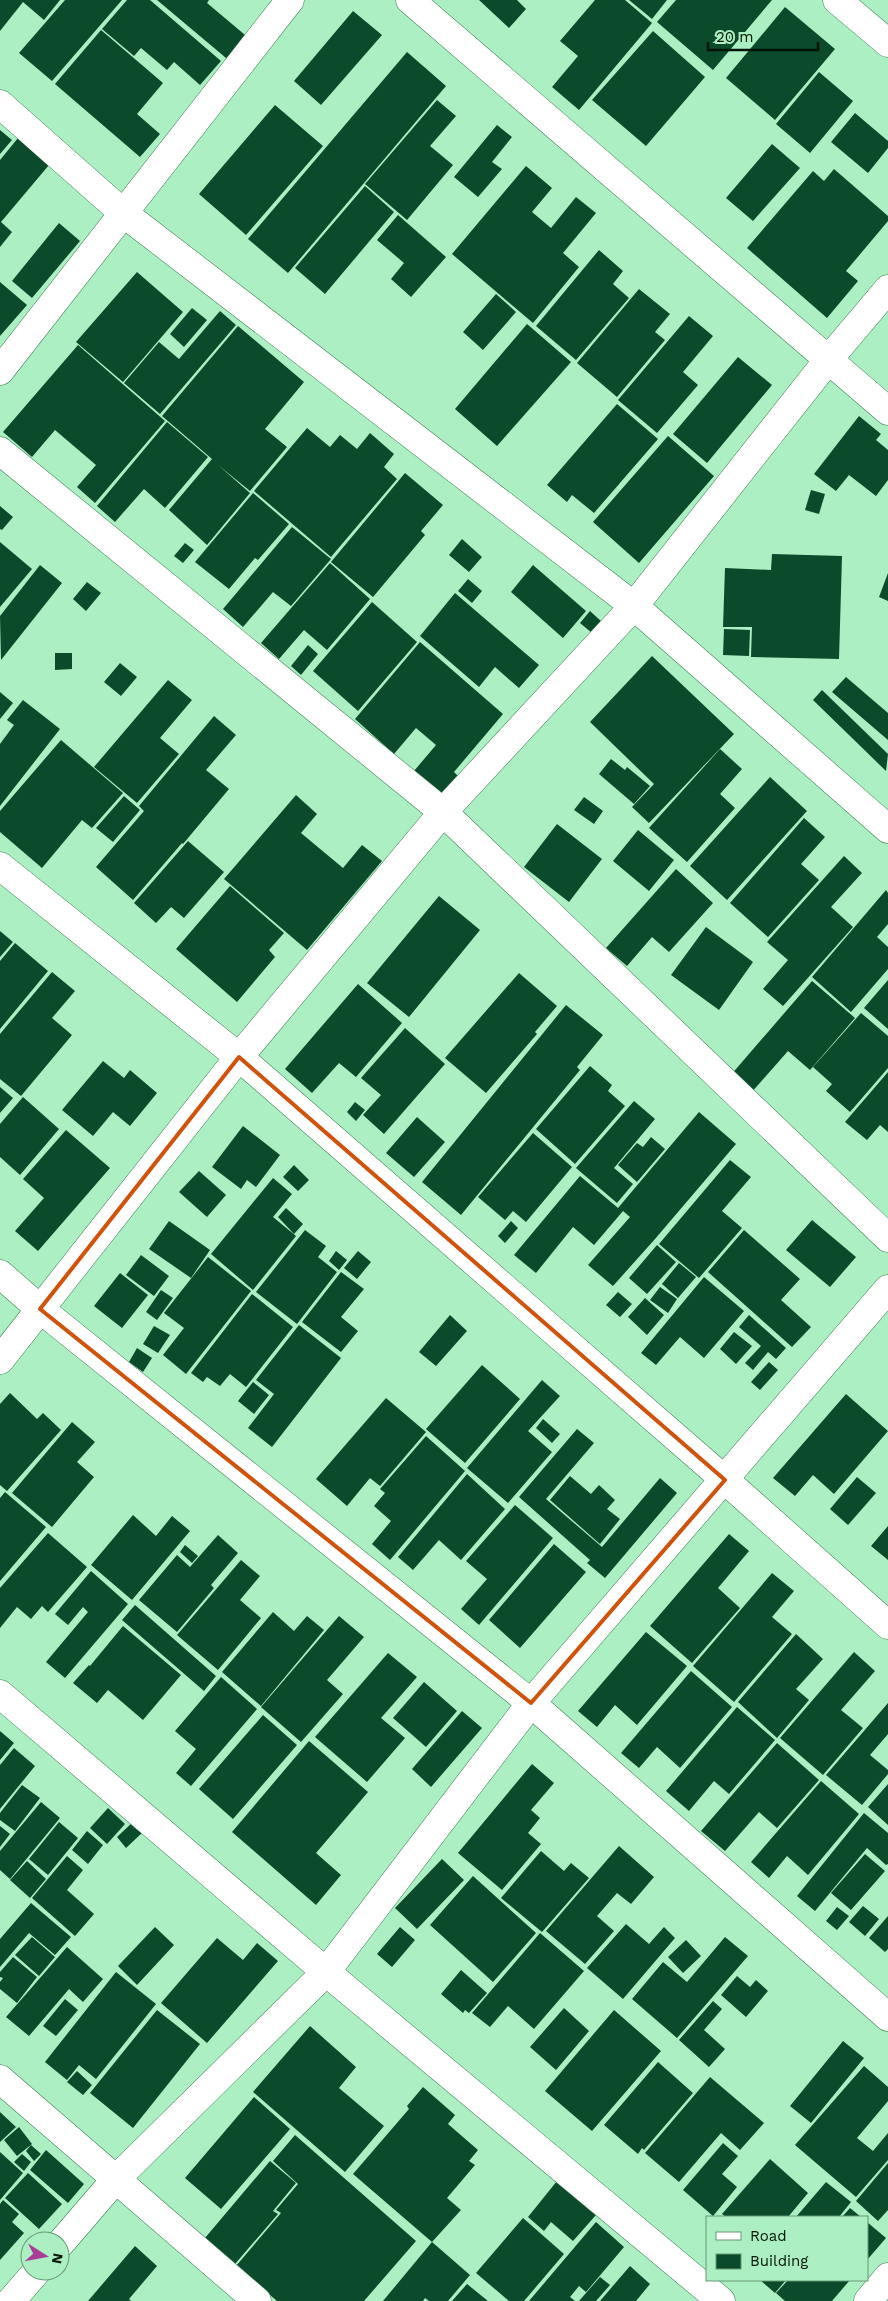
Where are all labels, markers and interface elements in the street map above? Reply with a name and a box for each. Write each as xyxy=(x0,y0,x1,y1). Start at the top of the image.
scale bar xyxy=(708,20,818,52)
text: 20 m xyxy=(716,28,754,46)
legend xyxy=(706,2216,868,2281)
text: Road xyxy=(750,2227,787,2245)
north arrow xyxy=(20,2231,70,2281)
text: N xyxy=(49,2252,67,2265)
text: Building xyxy=(750,2252,808,2270)

